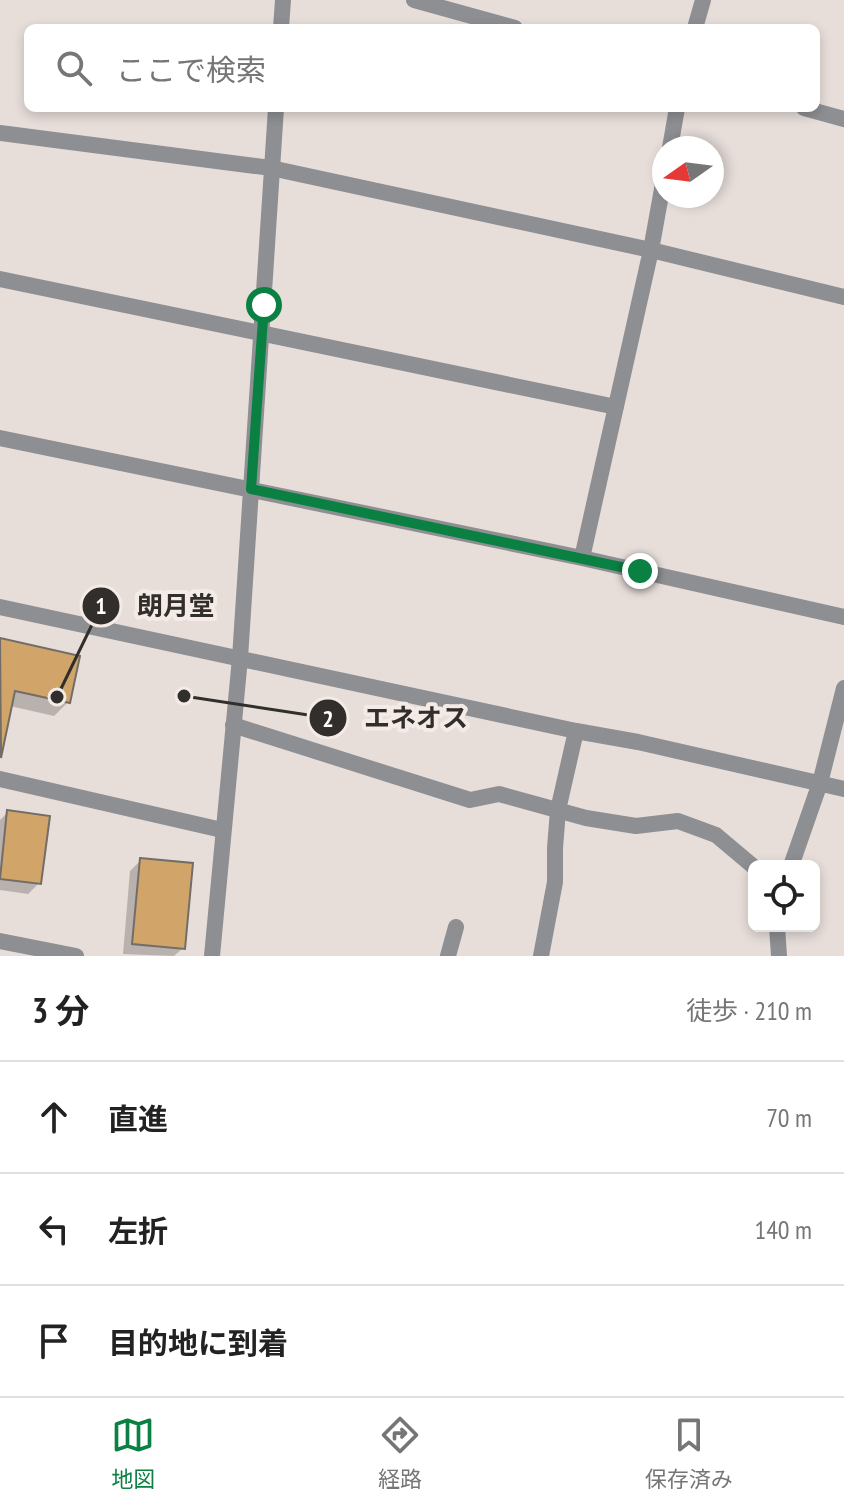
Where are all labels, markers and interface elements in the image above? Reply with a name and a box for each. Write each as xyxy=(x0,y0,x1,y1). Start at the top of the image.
search box xyxy=(24,24,820,112)
icon: search xyxy=(52,46,96,90)
text: ここで検索 xyxy=(116,50,266,89)
north arrow xyxy=(652,136,724,208)
route start xyxy=(246,287,282,323)
route end xyxy=(622,553,658,589)
callout: 朗月堂 xyxy=(81,581,231,631)
text: 朗月堂 xyxy=(137,589,215,622)
text: 1 xyxy=(95,590,107,621)
callout: エネオス xyxy=(308,693,484,743)
text: エネオス xyxy=(364,701,468,734)
text: 2 xyxy=(322,703,334,734)
map controls xyxy=(748,860,820,932)
button: locate xyxy=(748,860,820,932)
text: 3 分 xyxy=(32,988,89,1032)
text: 徒歩 · 210 m xyxy=(686,994,812,1027)
icon: ahead xyxy=(32,1095,76,1139)
text: 直進 xyxy=(108,1099,168,1138)
text: 70 m xyxy=(766,1101,812,1134)
icon: left xyxy=(32,1207,76,1251)
text: 左折 xyxy=(108,1211,168,1250)
text: 140 m xyxy=(754,1213,812,1246)
icon: arrive xyxy=(32,1319,76,1363)
text: 目的地に到着 xyxy=(108,1323,288,1362)
tab: 地図 xyxy=(111,1413,155,1493)
tab: 経路 xyxy=(378,1413,422,1493)
tab: 保存済み xyxy=(645,1413,733,1493)

